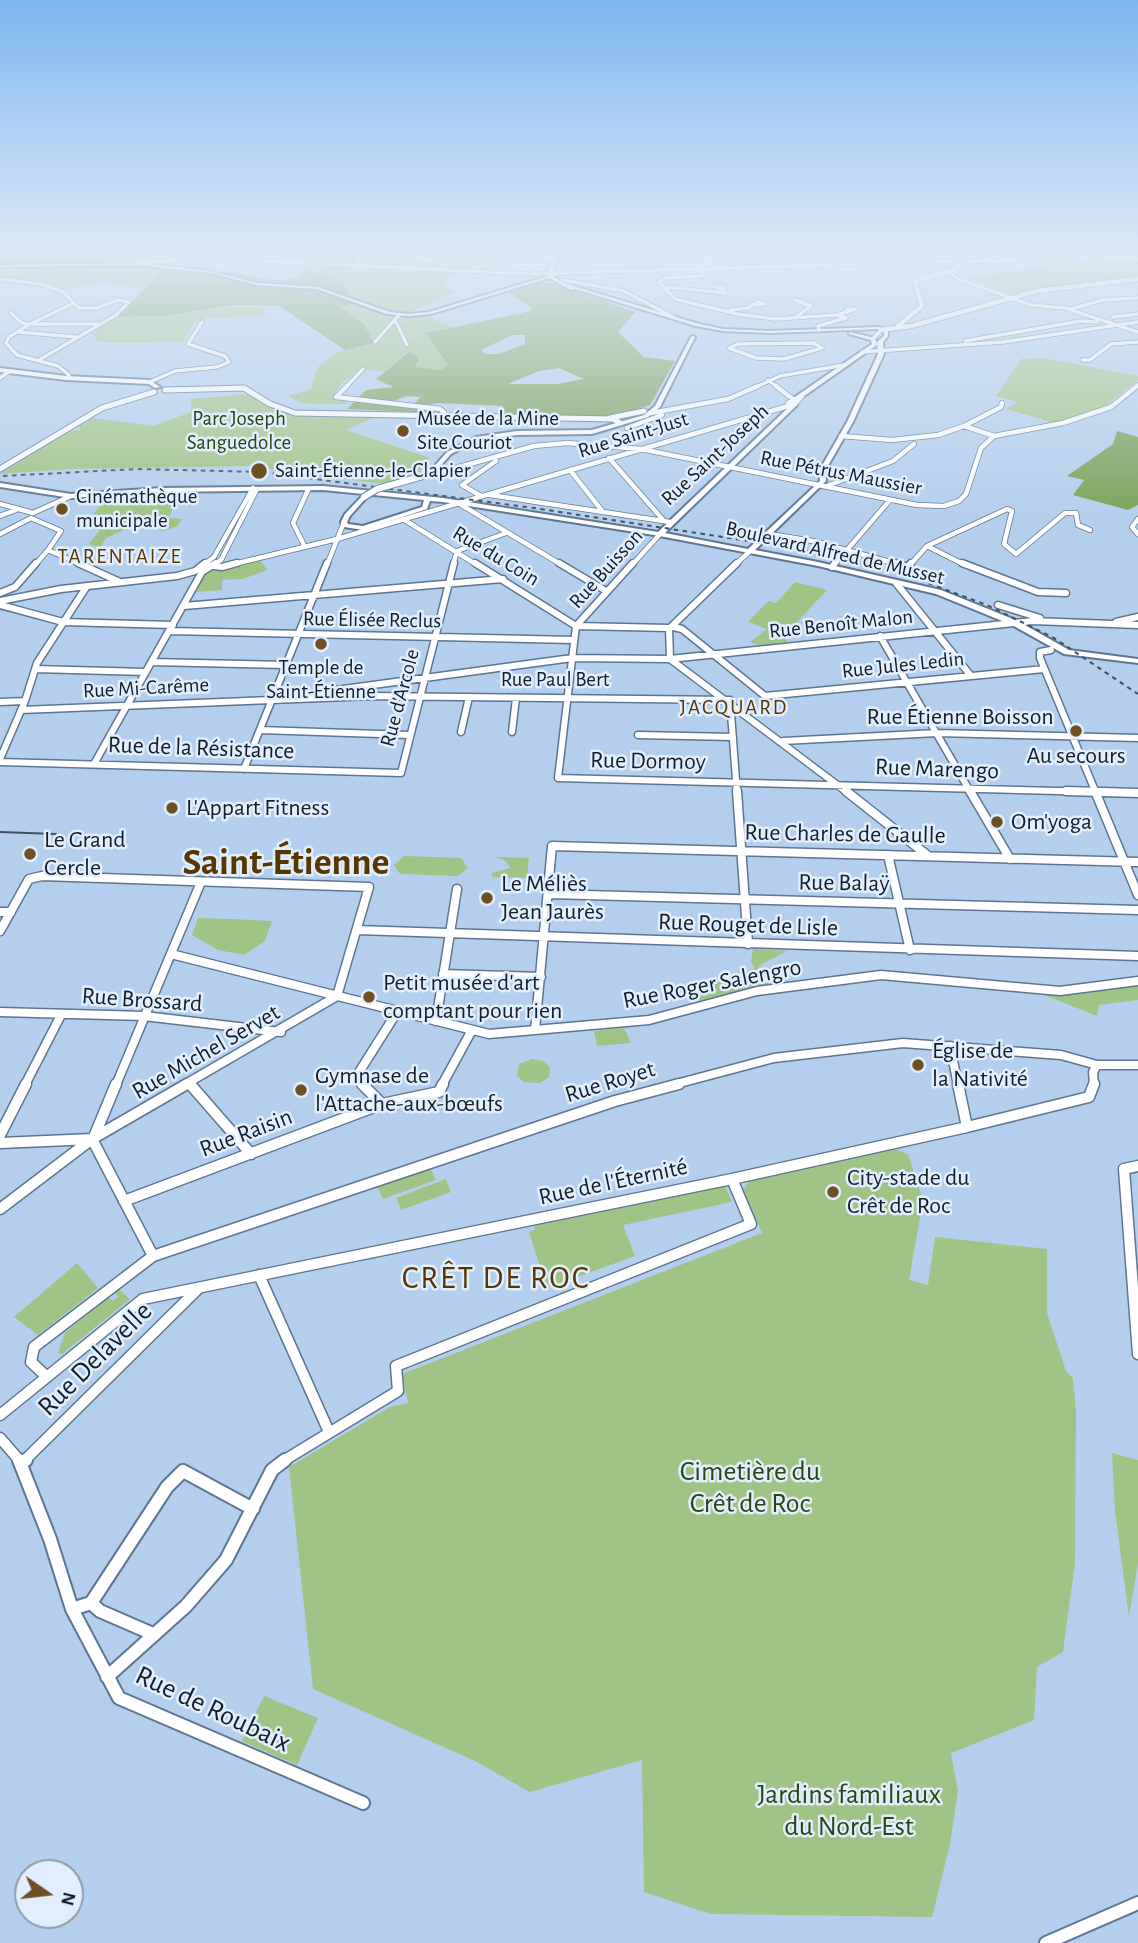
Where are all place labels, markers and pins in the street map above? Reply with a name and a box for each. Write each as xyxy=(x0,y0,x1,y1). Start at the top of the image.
place label: Musée de la Mine Site Couriot xyxy=(417,406,559,456)
marker: Musée de la Mine Site Couriot xyxy=(395,423,411,439)
place label: Saint-Étienne-le-Clapier xyxy=(275,458,470,484)
marker: Saint-Étienne-le-Clapier xyxy=(249,461,269,481)
place label: Cinémathèque municipale xyxy=(76,484,197,534)
marker: Cinémathèque municipale xyxy=(54,501,70,517)
marker: Temple de Saint-Étienne xyxy=(313,636,329,652)
place label: Temple de Saint-Étienne xyxy=(266,655,376,705)
marker: Au secours xyxy=(1068,723,1084,739)
place label: Au secours xyxy=(1026,742,1126,770)
place label: L'Appart Fitness xyxy=(186,794,329,822)
marker: L'Appart Fitness xyxy=(164,800,180,816)
place label: Om'yoga xyxy=(1011,808,1092,836)
marker: Om'yoga xyxy=(989,814,1005,830)
place label: Le Grand Cercle xyxy=(44,826,126,882)
marker: Le Grand Cercle xyxy=(22,846,38,862)
place label: Le Méliès Jean Jaurès xyxy=(501,870,604,926)
marker: Le Méliès Jean Jaurès xyxy=(479,890,495,906)
place label: Petit musée d'art comptant pour rien xyxy=(383,969,562,1025)
marker: Petit musée d'art comptant pour rien xyxy=(361,989,377,1005)
place label: Église de la Nativité xyxy=(932,1037,1028,1093)
marker: Église de la Nativité xyxy=(910,1057,926,1073)
place label: Gymnase de l'Attache-aux-bœufs xyxy=(315,1062,503,1118)
marker: Gymnase de l'Attache-aux-bœufs xyxy=(293,1082,309,1098)
place label: City-stade du Crêt de Roc xyxy=(847,1164,970,1220)
marker: City-stade du Crêt de Roc xyxy=(825,1184,841,1200)

